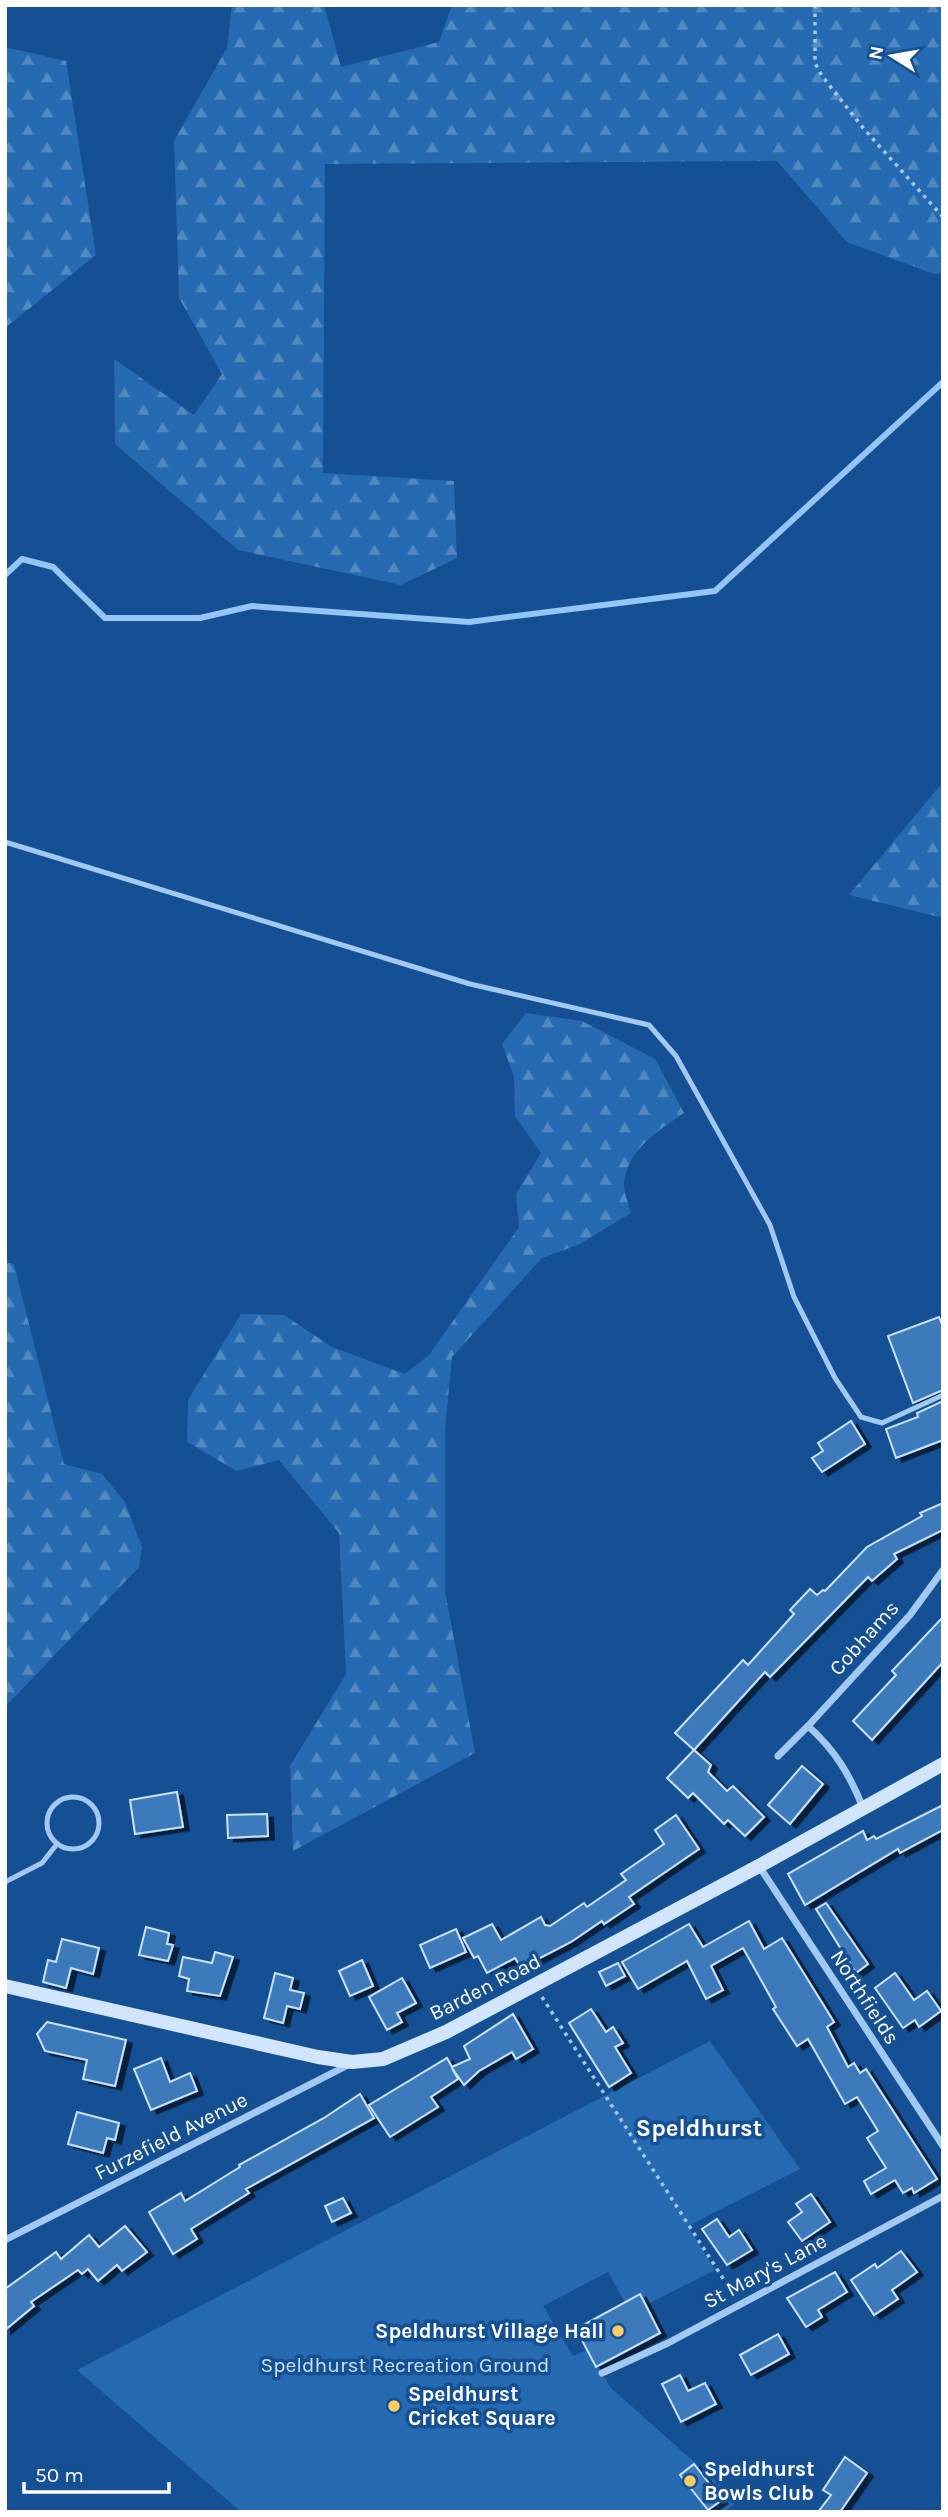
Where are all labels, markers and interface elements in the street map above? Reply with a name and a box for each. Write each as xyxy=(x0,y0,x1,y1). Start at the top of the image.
north arrow xyxy=(857,21,927,91)
text: N xyxy=(864,44,888,62)
street label: Cobhams xyxy=(824,1596,904,1680)
street label: Northfields xyxy=(826,1945,904,2049)
street label: Barden Road xyxy=(425,1949,545,2025)
street label: Furzefield Avenue xyxy=(91,2087,251,2185)
district label: Speldhurst xyxy=(636,2114,762,2142)
street label: St Mary's Lane xyxy=(699,2228,831,2314)
place label: Speldhurst Village Hall xyxy=(375,2319,604,2343)
marker: Speldhurst Village Hall xyxy=(610,2323,626,2339)
park label: Speldhurst Recreation Ground xyxy=(260,2353,550,2377)
place label: Speldhurst Cricket Square xyxy=(408,2382,556,2431)
marker: Speldhurst Cricket Square xyxy=(386,2398,402,2414)
scale bar xyxy=(24,2450,170,2494)
place label: Speldhurst Bowls Club xyxy=(704,2457,814,2505)
text: 50 m xyxy=(35,2463,84,2487)
marker: Speldhurst Bowls Club xyxy=(682,2473,698,2489)

